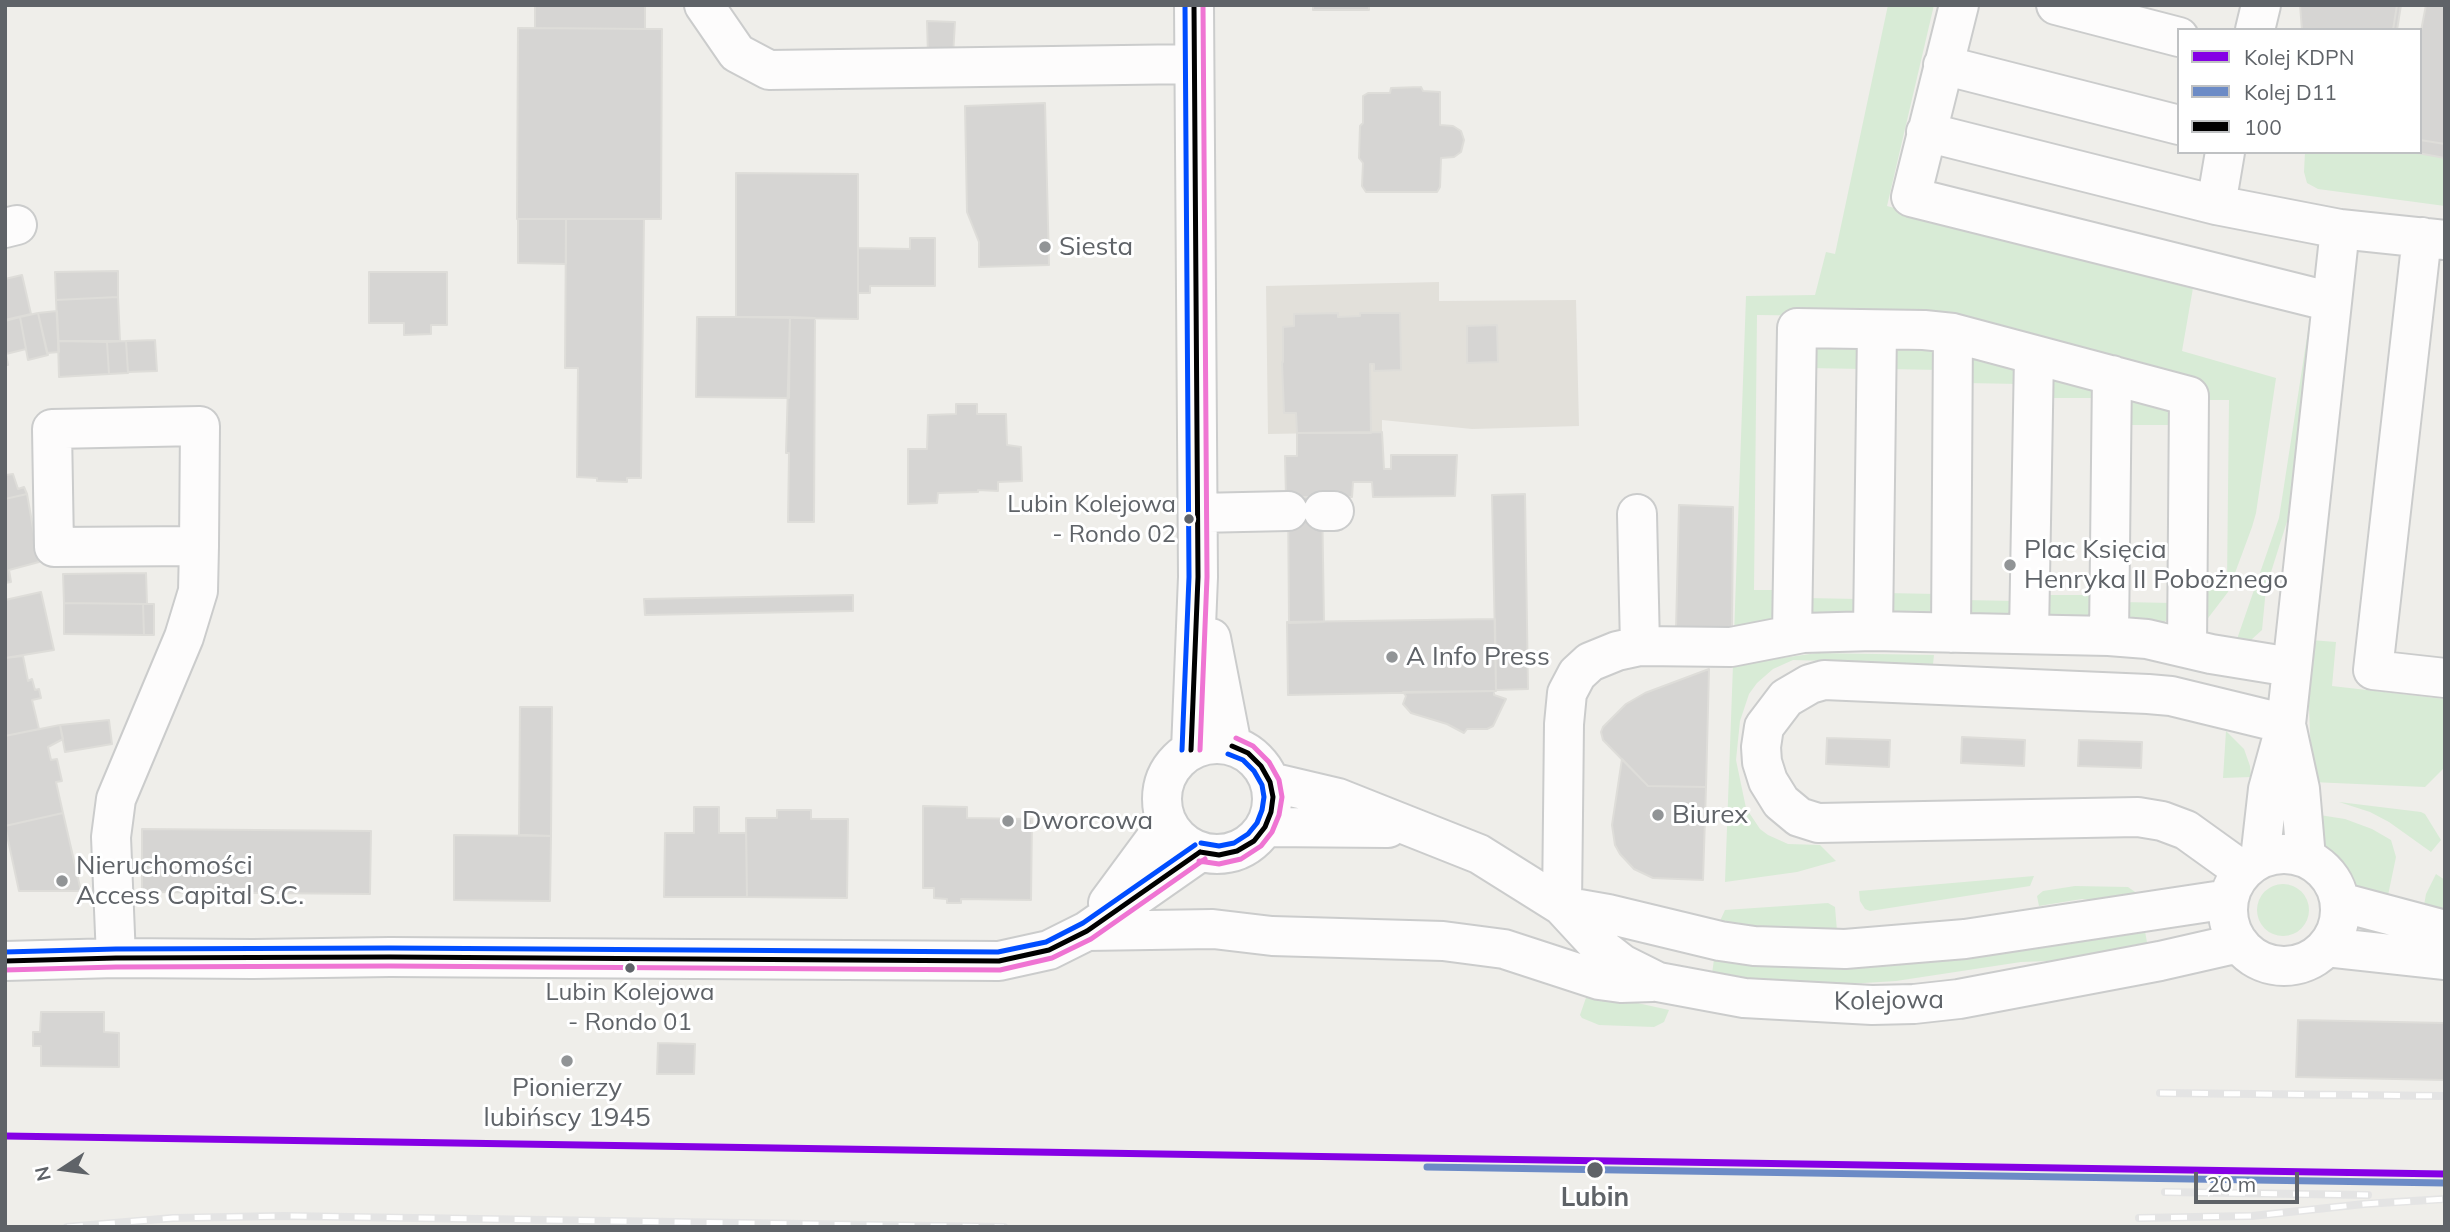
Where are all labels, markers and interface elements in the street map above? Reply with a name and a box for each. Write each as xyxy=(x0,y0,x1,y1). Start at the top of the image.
legend xyxy=(2177,28,2422,154)
text: Kolej KDPN xyxy=(2244,44,2354,70)
text: Kolej D11 xyxy=(2244,79,2337,105)
text: 100 xyxy=(2244,114,2282,140)
place label: Siesta xyxy=(1059,231,1133,263)
marker: Siesta xyxy=(1037,239,1053,255)
place label: Lubin Kolejowa - Rondo 02 xyxy=(1007,491,1176,547)
marker: Lubin Kolejowa - Rondo 02 xyxy=(1182,512,1196,526)
place label: Plac Księcia Henryka II Pobożnego xyxy=(2024,534,2288,596)
marker: Plac Księcia Henryka II Pobożnego xyxy=(2002,557,2018,573)
place label: A Info Press xyxy=(1406,641,1550,673)
marker: A Info Press xyxy=(1384,649,1400,665)
place label: Biurex xyxy=(1672,799,1748,831)
place label: Dworcowa xyxy=(1022,805,1153,837)
marker: Biurex xyxy=(1650,807,1666,823)
marker: Dworcowa xyxy=(1000,813,1016,829)
place label: Nieruchomości Access Capital S.C. xyxy=(76,850,304,912)
marker: Nieruchomości Access Capital S.C. xyxy=(54,873,70,889)
marker: Lubin Kolejowa - Rondo 01 xyxy=(623,961,637,975)
place label: Lubin Kolejowa - Rondo 01 xyxy=(546,979,714,1035)
street label: Kolejowa xyxy=(1834,984,1944,1018)
marker: Pionierzy lubińscy 1945 xyxy=(559,1053,575,1069)
place label: Pionierzy lubińscy 1945 xyxy=(483,1072,651,1134)
north arrow xyxy=(28,1134,98,1204)
scale bar xyxy=(2198,1158,2303,1202)
marker: Lubin xyxy=(1585,1160,1605,1180)
text: N xyxy=(29,1164,56,1183)
text: 20 m xyxy=(2207,1171,2256,1197)
place label: Lubin xyxy=(1561,1182,1629,1214)

